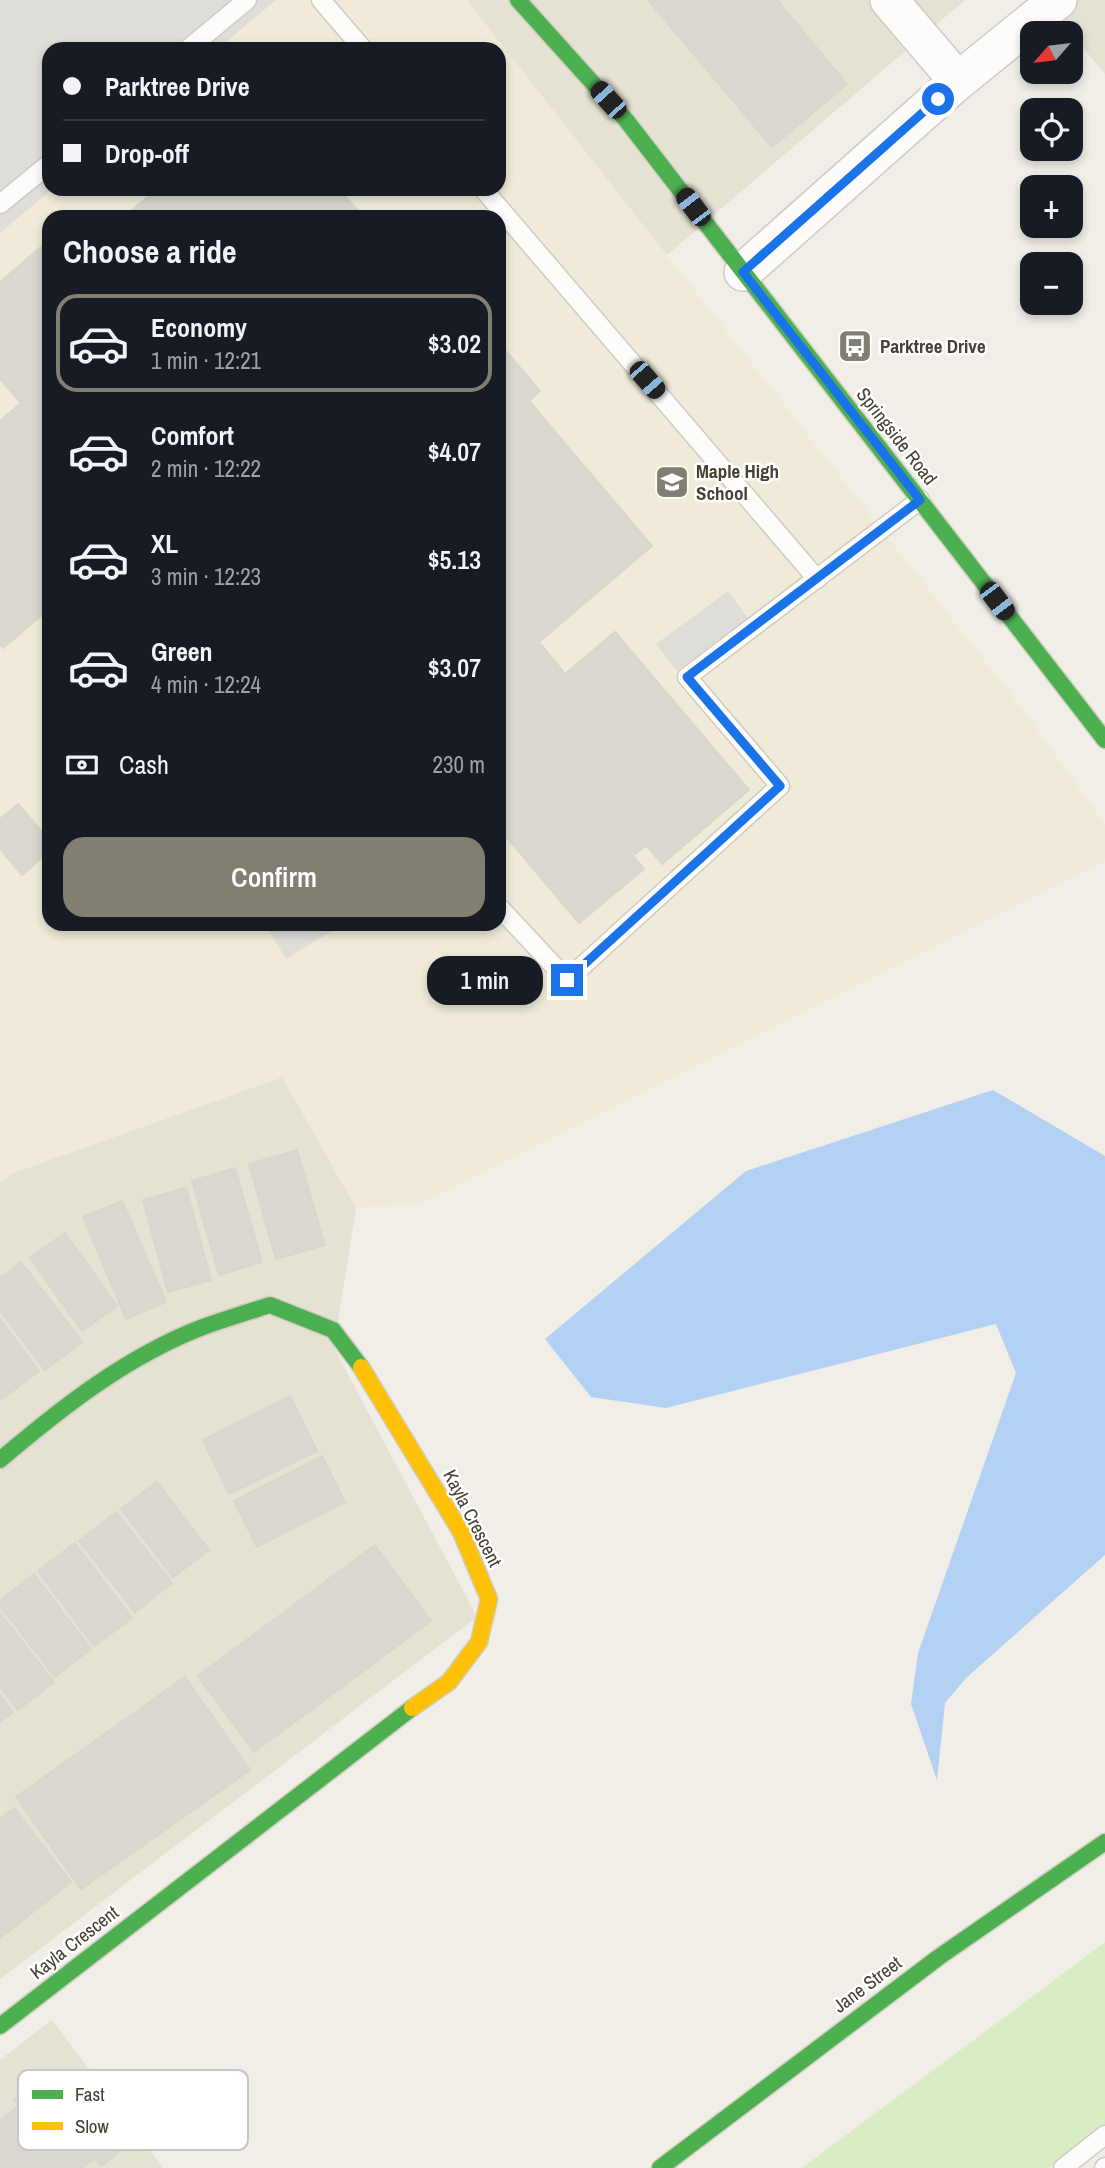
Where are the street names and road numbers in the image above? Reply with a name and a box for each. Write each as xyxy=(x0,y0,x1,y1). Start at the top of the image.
street label: Springside Road xyxy=(851,382,943,490)
street label: Kayla Crescent xyxy=(437,1465,509,1572)
street label: Kayla Crescent xyxy=(24,1899,124,1985)
street label: Jane Street xyxy=(827,1949,907,2018)

